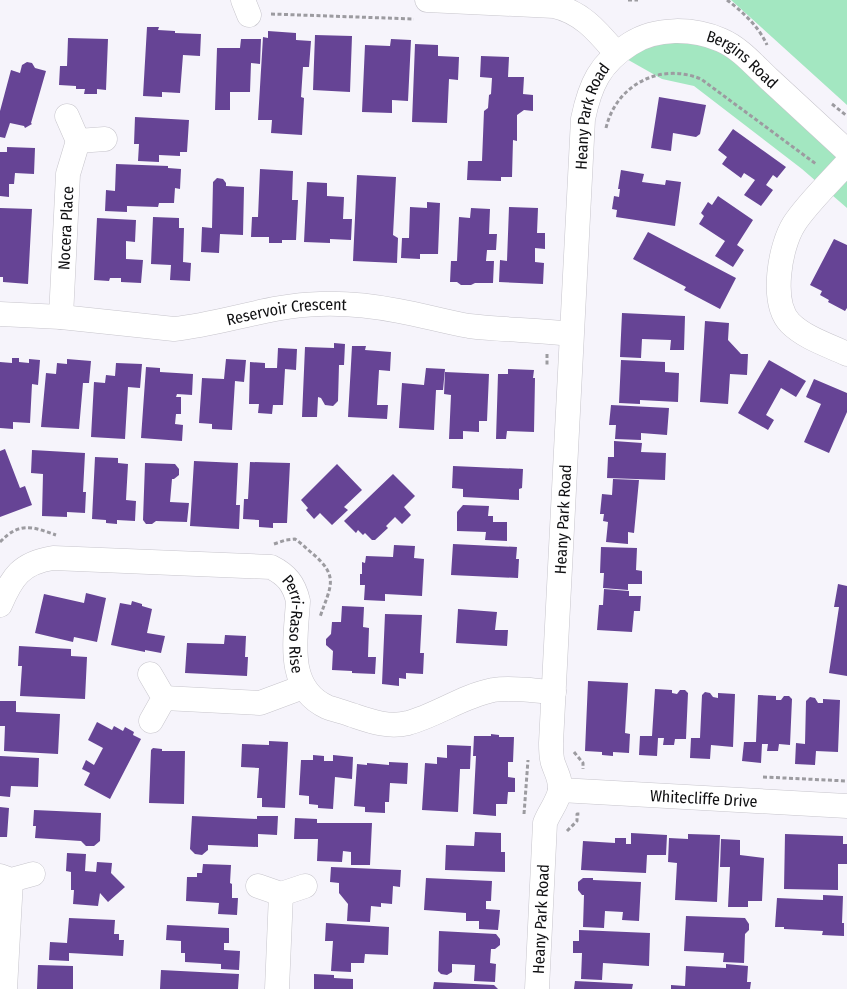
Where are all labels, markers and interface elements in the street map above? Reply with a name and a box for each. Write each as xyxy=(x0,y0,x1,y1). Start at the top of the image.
street label: Bergins Road xyxy=(704,26,782,92)
street label: Heany Park Road xyxy=(571,59,613,170)
street label: Nocera Place xyxy=(54,186,77,271)
street label: Reservoir Crescent xyxy=(225,294,348,329)
street label: Heany Park Road xyxy=(550,464,575,575)
street label: Perri-Raso Rise xyxy=(278,571,308,675)
street label: Whitecliffe Drive xyxy=(649,786,758,811)
street label: Heany Park Road xyxy=(528,864,553,974)

